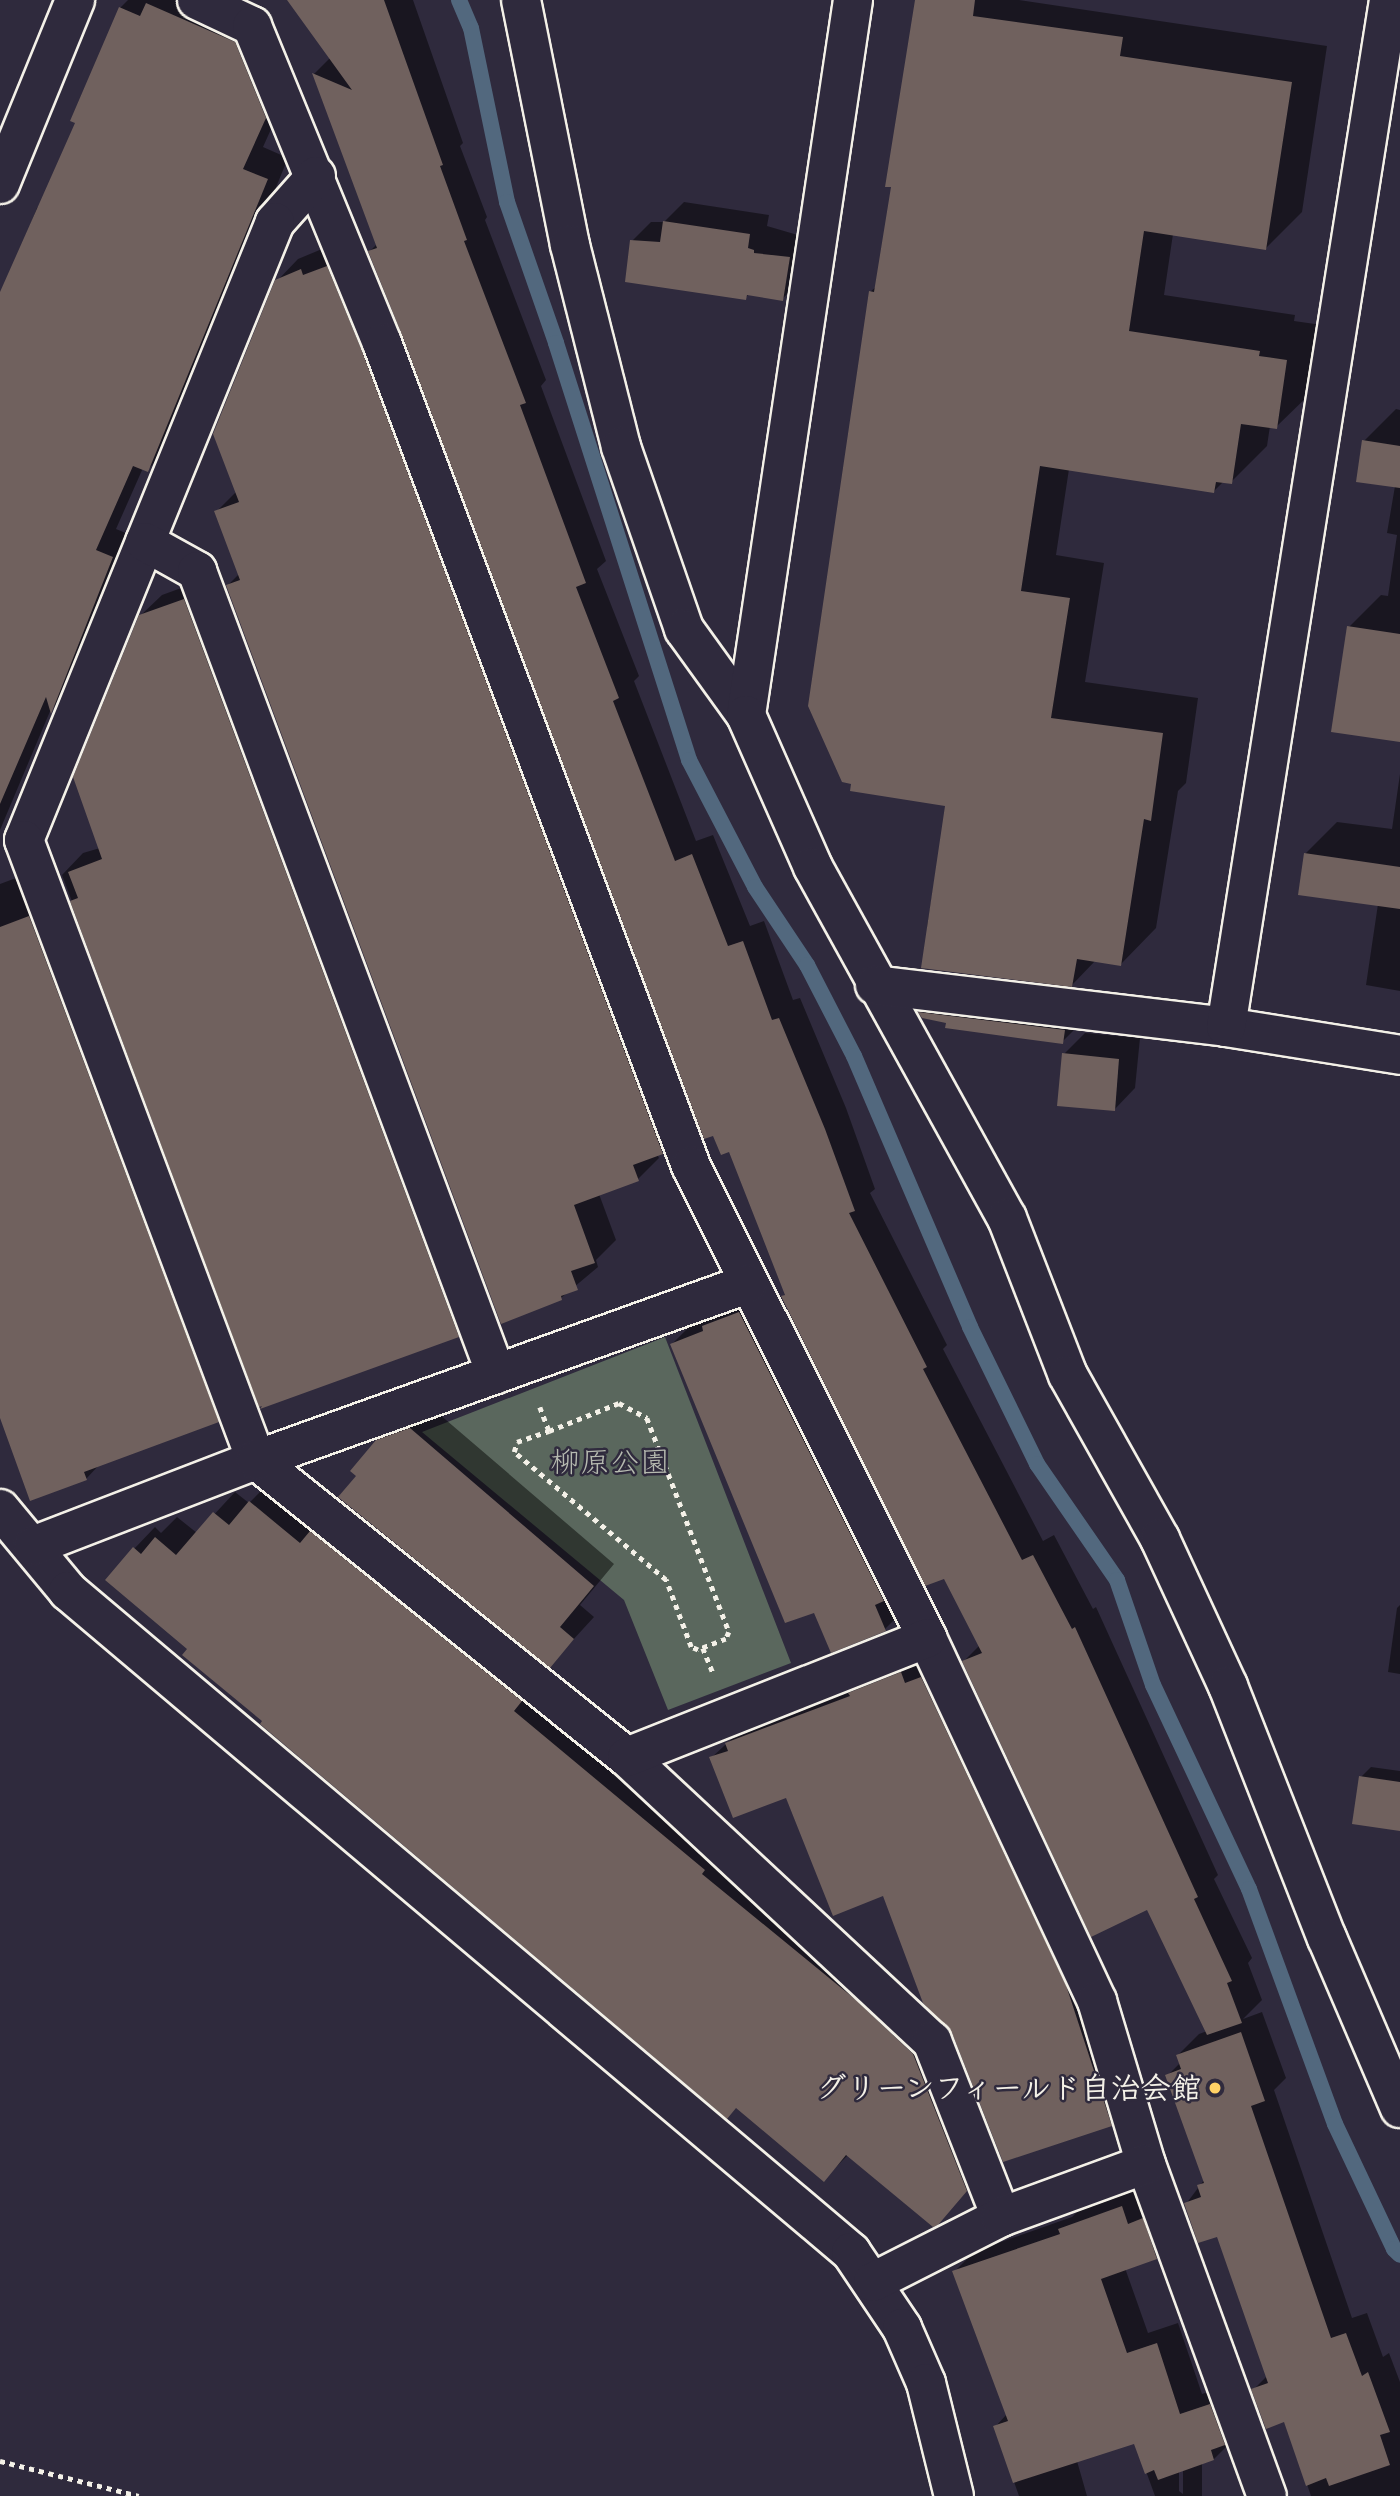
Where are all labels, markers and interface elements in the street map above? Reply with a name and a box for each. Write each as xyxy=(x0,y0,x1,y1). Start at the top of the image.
park label: 柳原公園 xyxy=(550,1444,670,1480)
place label: グリーンフィールド自治会館 xyxy=(811,2070,1201,2106)
marker: グリーンフィールド自治会館 xyxy=(1207,2080,1223,2096)

